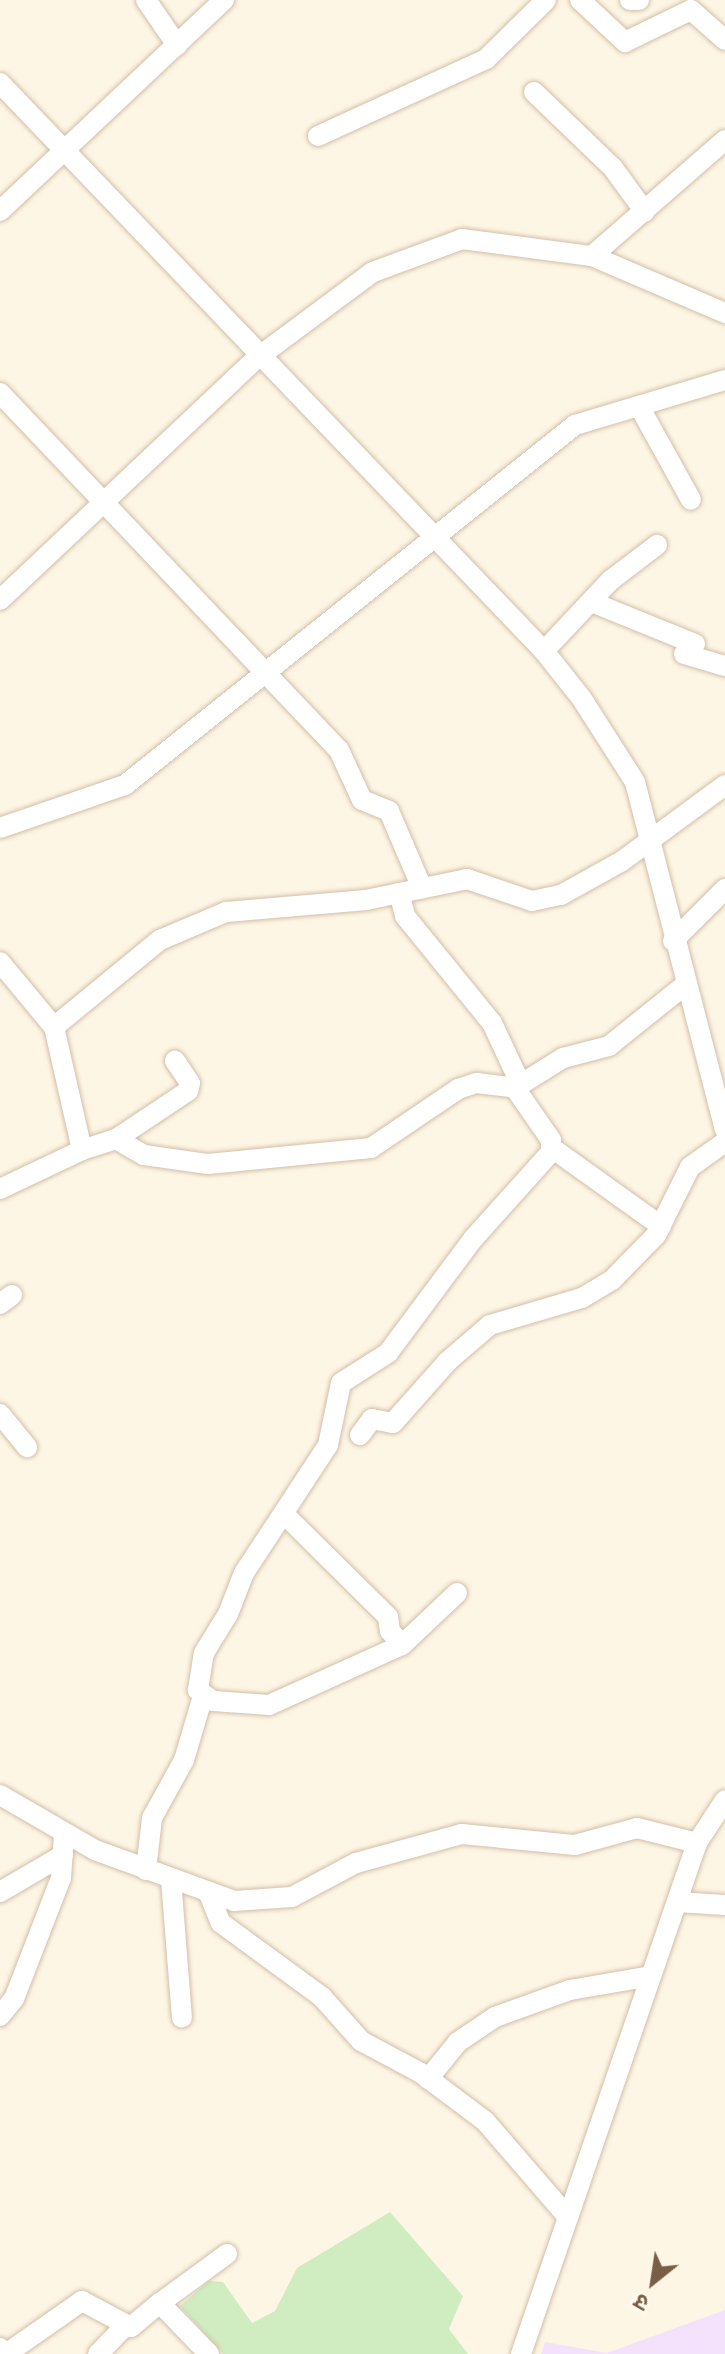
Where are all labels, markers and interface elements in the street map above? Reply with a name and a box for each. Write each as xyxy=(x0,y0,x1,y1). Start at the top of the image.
north arrow xyxy=(613,2242,693,2322)
text: उ xyxy=(628,2287,654,2319)

